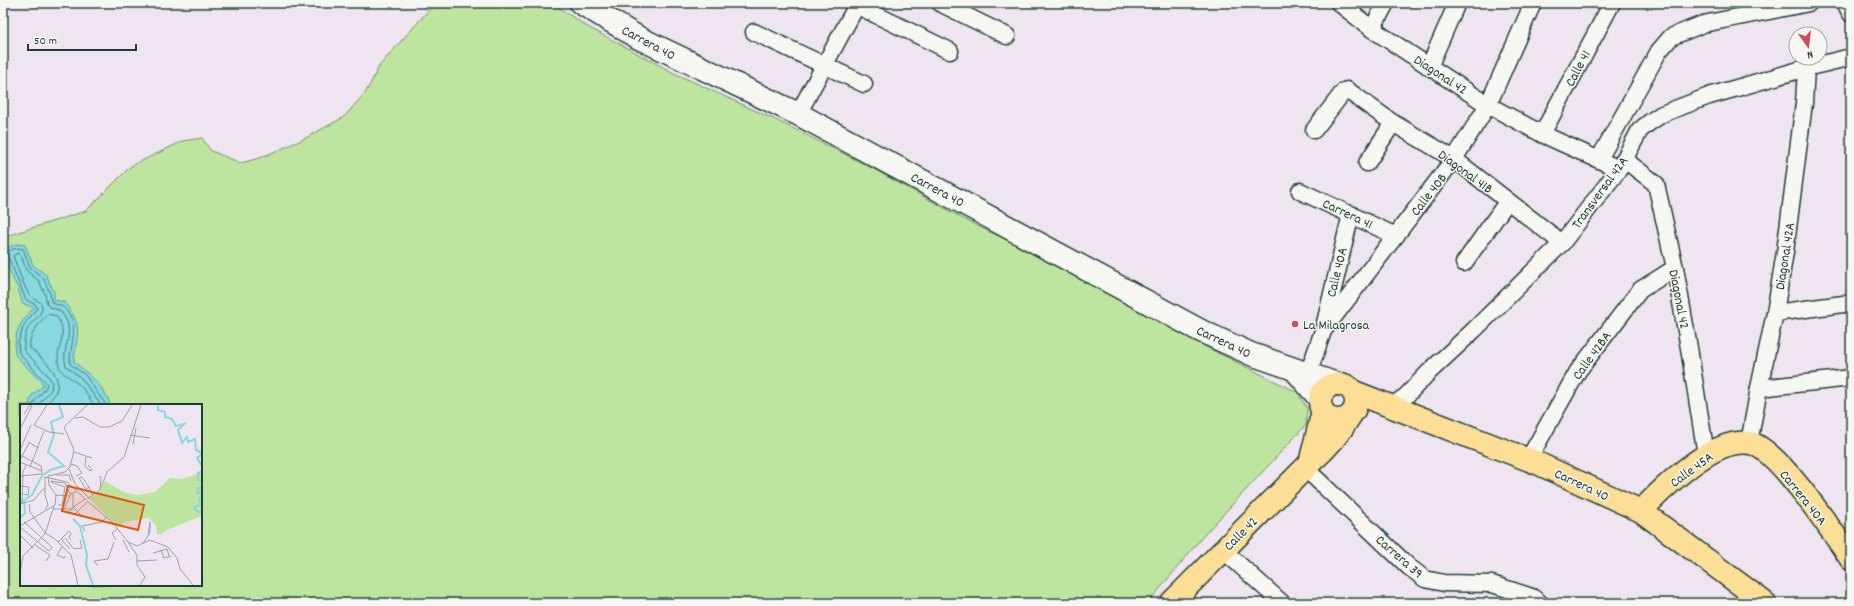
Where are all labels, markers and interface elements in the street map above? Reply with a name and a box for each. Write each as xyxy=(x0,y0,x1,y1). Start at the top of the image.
street label: Carrera 40 xyxy=(618,21,679,66)
scale bar xyxy=(28,26,136,52)
north arrow xyxy=(1788,26,1828,66)
text: 50 m xyxy=(34,33,57,50)
text: N xyxy=(1805,45,1815,62)
street label: Calle 41 xyxy=(1561,47,1597,91)
street label: Diagonal 42 xyxy=(1409,51,1471,100)
street label: Diagonal 41B xyxy=(1433,146,1497,200)
street label: Transversal 42A xyxy=(1567,152,1634,234)
street label: Carrera 40 xyxy=(907,168,968,213)
street label: Calle 40B xyxy=(1406,169,1453,221)
street label: Carrera 41 xyxy=(1319,194,1376,235)
street label: Diagonal 42A xyxy=(1771,221,1801,291)
street label: Calle 40A xyxy=(1322,245,1354,299)
street label: Diagonal 42 xyxy=(1662,268,1694,331)
place label: La Milagrosa xyxy=(1303,316,1370,336)
marker: La Milagrosa xyxy=(1290,319,1300,329)
street label: Carrera 40 xyxy=(1192,321,1254,364)
street label: Calle 42BA xyxy=(1568,327,1617,385)
inset map xyxy=(20,404,202,586)
street label: Calle 45A xyxy=(1666,448,1718,493)
street label: Carrera 40 xyxy=(1550,464,1612,507)
street label: Carrera 40A xyxy=(1774,466,1831,530)
street label: Calle 42 xyxy=(1220,513,1263,556)
street label: Carrera 39 xyxy=(1370,531,1427,584)

